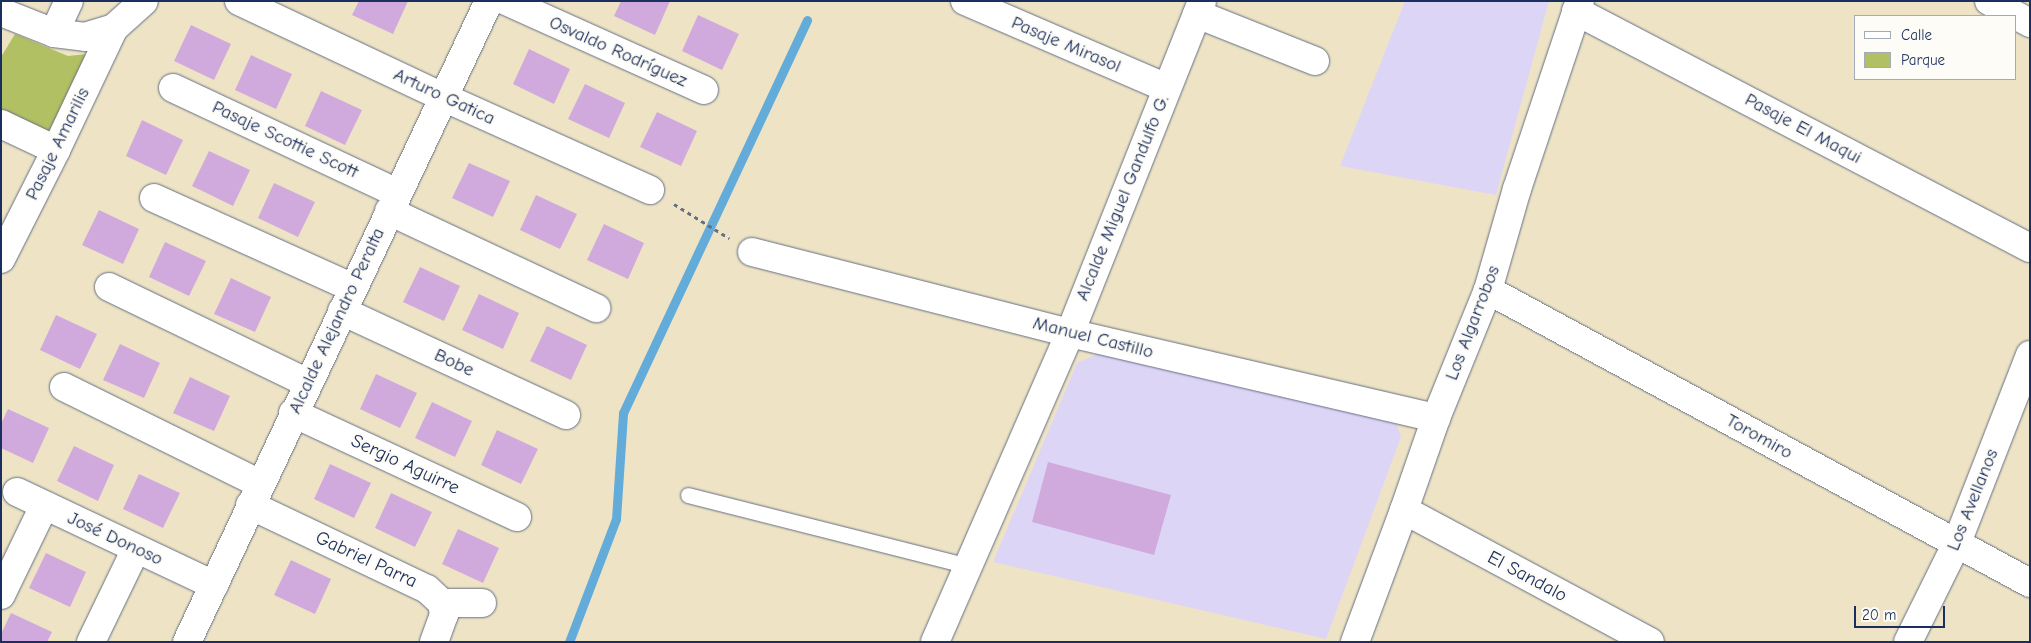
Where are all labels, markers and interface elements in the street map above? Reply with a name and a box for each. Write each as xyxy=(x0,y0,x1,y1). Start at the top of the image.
street label: Osvaldo Rodríguez xyxy=(545,11,691,93)
street label: Pasaje Mirasol xyxy=(1008,12,1124,78)
legend xyxy=(1854,15,2016,80)
text: Calle xyxy=(1901,26,1932,44)
text: Parque xyxy=(1901,51,1945,69)
street label: Arturo Gatica xyxy=(390,64,498,130)
street label: Pasaje Amarilis xyxy=(21,84,95,204)
street label: Pasaje El Maqui xyxy=(1741,89,1865,169)
street label: Alcalde Miguel Gandulfo G. xyxy=(1071,92,1175,304)
street label: Pasaje Scottie Scott xyxy=(208,96,362,184)
street label: Alcalde Alejandro Peralta xyxy=(284,224,390,418)
street label: Los Algarrobos xyxy=(1441,262,1505,384)
street label: Manuel Castillo xyxy=(1030,312,1156,364)
street label: Bobe xyxy=(430,344,478,382)
street label: Toromiro xyxy=(1722,409,1796,465)
street label: Sergio Aguirre xyxy=(347,430,463,500)
street label: Los Avellanos xyxy=(1942,446,2004,554)
street label: José Donoso xyxy=(64,507,166,571)
street label: Gabriel Parra xyxy=(312,527,420,593)
street label: El Sandalo xyxy=(1483,547,1571,607)
scale bar xyxy=(1856,596,1947,628)
text: 20 m xyxy=(1862,606,1896,624)

